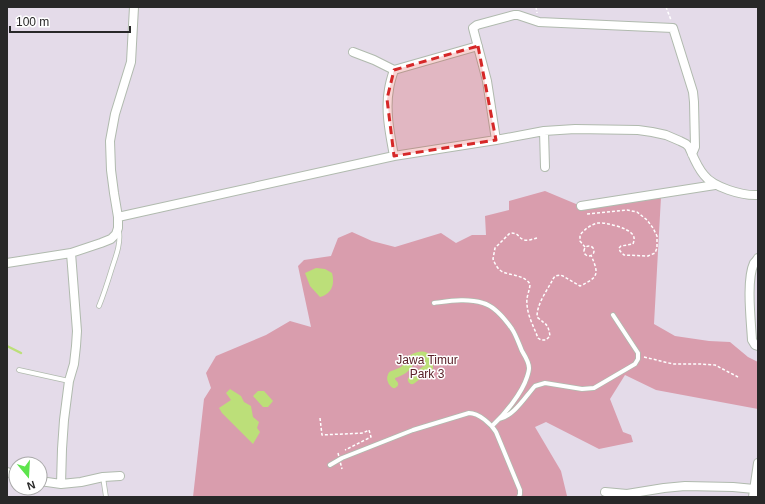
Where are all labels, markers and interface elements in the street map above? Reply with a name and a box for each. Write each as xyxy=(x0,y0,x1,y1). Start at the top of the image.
scale bar xyxy=(10,8,130,34)
text: 100 m xyxy=(16,15,49,29)
park label: Jawa Timur Park 3 xyxy=(396,353,458,381)
north arrow xyxy=(8,456,48,496)
text: N xyxy=(25,479,37,492)

